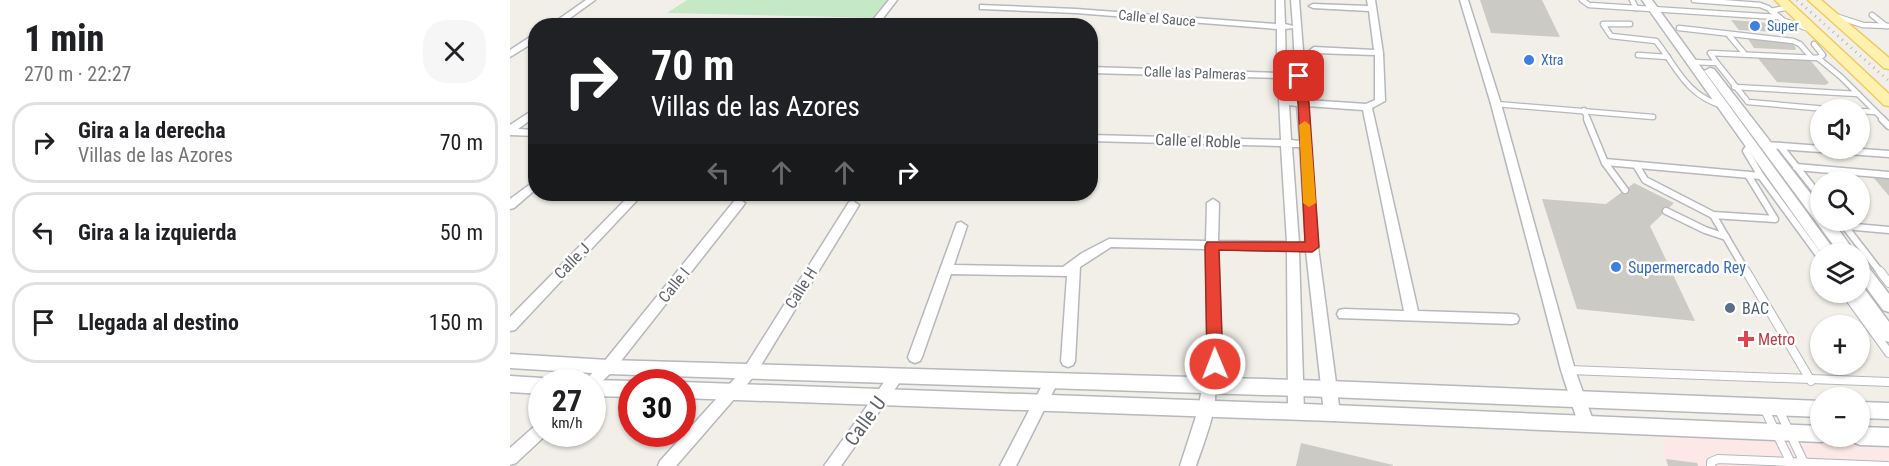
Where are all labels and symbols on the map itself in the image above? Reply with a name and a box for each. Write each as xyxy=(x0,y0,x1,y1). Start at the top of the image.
street label: Calle el Sauce xyxy=(1118,7,1197,29)
place label: Super xyxy=(1767,18,1799,34)
marker: Super xyxy=(1748,19,1762,33)
pin xyxy=(1273,50,1324,101)
place label: Xtra xyxy=(1541,52,1564,68)
marker: Xtra xyxy=(1522,53,1536,67)
street label: Calle las Palmeras xyxy=(1144,63,1246,83)
street label: Calle el Roble xyxy=(1155,130,1241,152)
street label: Calle J xyxy=(550,239,594,283)
place label: Supermercado Rey xyxy=(1628,258,1746,277)
marker: Supermercado Rey xyxy=(1609,260,1623,274)
street label: Calle I xyxy=(654,264,694,306)
street label: Calle H xyxy=(781,264,821,312)
place label: BAC xyxy=(1742,299,1769,318)
marker: BAC xyxy=(1723,301,1737,315)
place label: Metro xyxy=(1758,330,1795,349)
position arrow xyxy=(1183,332,1247,396)
marker: Metro xyxy=(1739,332,1753,346)
speed limit sign: 30 xyxy=(618,369,696,447)
street label: Calle U xyxy=(839,392,891,450)

